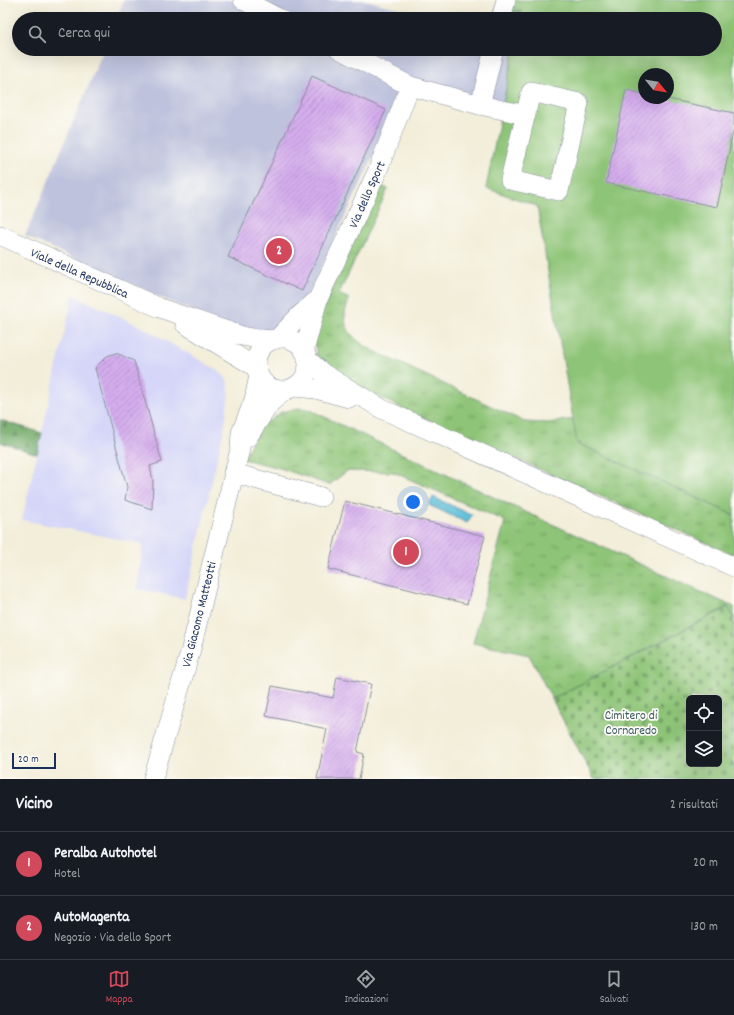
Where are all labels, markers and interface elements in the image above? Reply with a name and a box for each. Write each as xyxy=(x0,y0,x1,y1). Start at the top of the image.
search box xyxy=(12,12,722,56)
icon: search xyxy=(26,23,48,45)
text: Cerca qui xyxy=(58,23,110,45)
north arrow xyxy=(638,68,674,104)
street label: Via dello Sport xyxy=(345,158,392,232)
pin: 2 xyxy=(266,236,292,266)
street label: Viale della Repubblica xyxy=(27,244,132,305)
your location xyxy=(403,492,423,512)
pin: 1 xyxy=(393,537,419,567)
street label: Via Giacomo Matteotti xyxy=(178,559,223,669)
map controls xyxy=(686,695,722,767)
button: locate xyxy=(686,695,722,731)
park label: Cimitero di Cornaredo xyxy=(605,707,658,741)
button: layers xyxy=(686,731,722,767)
scale bar xyxy=(12,751,56,770)
text: 20 m xyxy=(18,752,39,768)
text: Vicino xyxy=(16,793,53,817)
text: 2 risultati xyxy=(670,796,718,815)
text: Peralba Autohotel xyxy=(54,843,157,865)
text: 1 xyxy=(28,854,30,873)
text: 20 m xyxy=(693,854,718,873)
text: Hotel xyxy=(54,865,80,884)
text: AutoMagenta xyxy=(54,907,129,929)
text: 2 xyxy=(26,918,32,937)
text: 130 m xyxy=(690,918,718,937)
text: Negozio · Via dello Sport xyxy=(54,929,171,948)
tab: Mappa xyxy=(106,968,133,1008)
tab: Indicazioni xyxy=(345,968,388,1008)
tab: Salvati xyxy=(600,968,628,1008)

